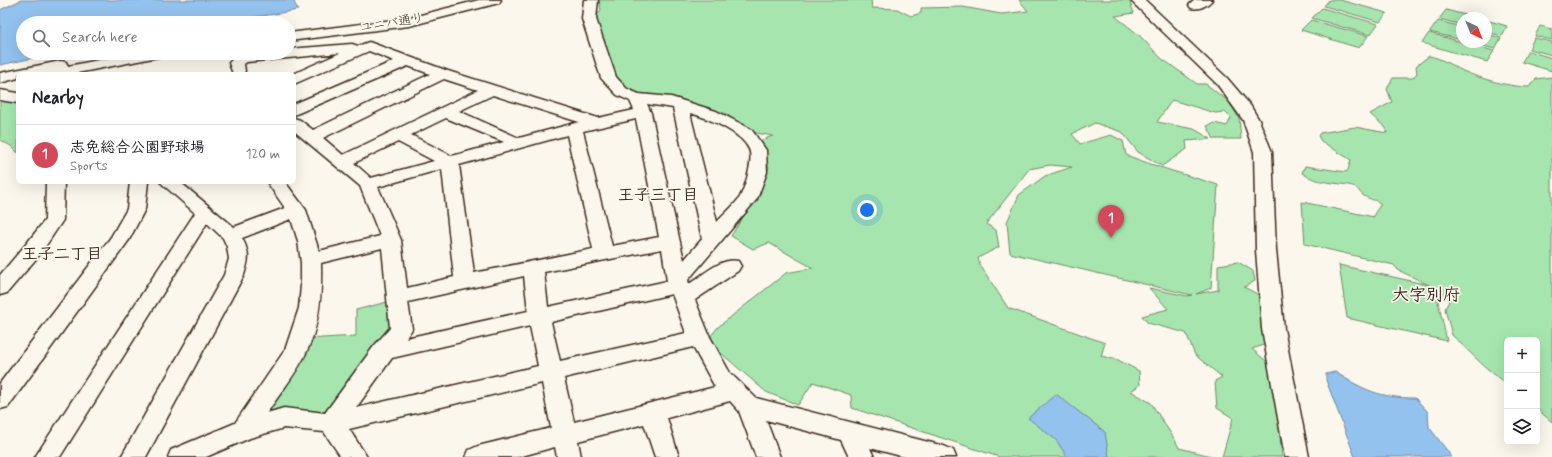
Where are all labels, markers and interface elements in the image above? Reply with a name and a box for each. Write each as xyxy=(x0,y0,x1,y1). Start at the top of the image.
street label: ユニバ通り xyxy=(359,10,425,36)
north arrow xyxy=(1456,12,1492,48)
search box xyxy=(16,16,296,60)
icon: search xyxy=(30,27,52,49)
text: Search here xyxy=(62,28,138,48)
text: Nearby xyxy=(32,87,84,109)
text: 志免総合公園野球場 xyxy=(70,138,205,158)
text: 1 xyxy=(42,146,48,163)
text: 120 m xyxy=(246,146,280,163)
text: Sports xyxy=(70,158,108,175)
district label: 王子三丁目 xyxy=(618,185,698,206)
your location xyxy=(857,200,877,220)
pin: 1 xyxy=(1098,205,1124,238)
district label: 王子二丁目 xyxy=(22,244,102,265)
district label: 大字別府 xyxy=(1392,284,1460,306)
map controls xyxy=(1504,337,1540,445)
button: + xyxy=(1504,337,1540,373)
button: − xyxy=(1504,373,1540,409)
button: layers xyxy=(1504,409,1540,445)

